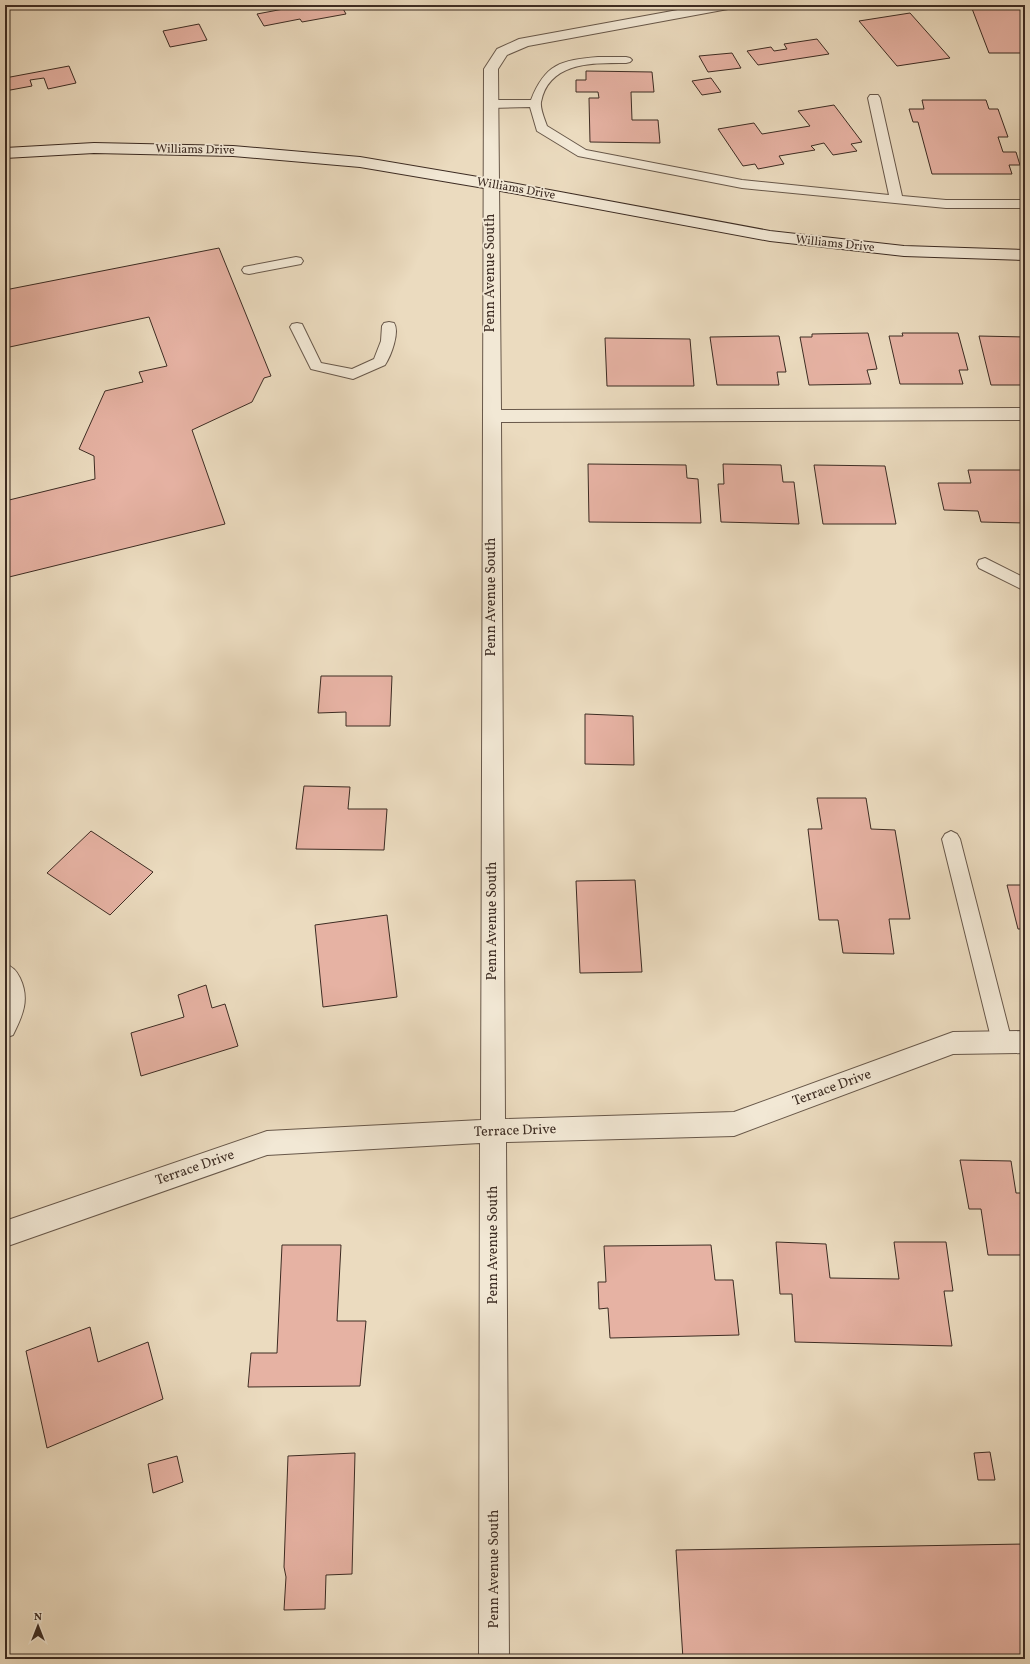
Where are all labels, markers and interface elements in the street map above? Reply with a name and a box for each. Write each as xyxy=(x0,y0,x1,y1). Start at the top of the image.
street label: Williams Drive xyxy=(155,141,235,159)
street label: Williams Drive xyxy=(475,174,557,204)
street label: Penn Avenue South xyxy=(481,214,500,332)
street label: Williams Drive xyxy=(795,232,876,256)
street label: Penn Avenue South xyxy=(482,538,501,656)
street label: Penn Avenue South xyxy=(483,862,502,980)
street label: Terrace Drive xyxy=(790,1065,874,1111)
street label: Terrace Drive xyxy=(473,1120,557,1142)
street label: Terrace Drive xyxy=(153,1145,237,1190)
street label: Penn Avenue South xyxy=(484,1186,503,1304)
street label: Penn Avenue South xyxy=(485,1510,504,1628)
north arrow xyxy=(18,1606,58,1646)
text: N xyxy=(34,1610,42,1625)

